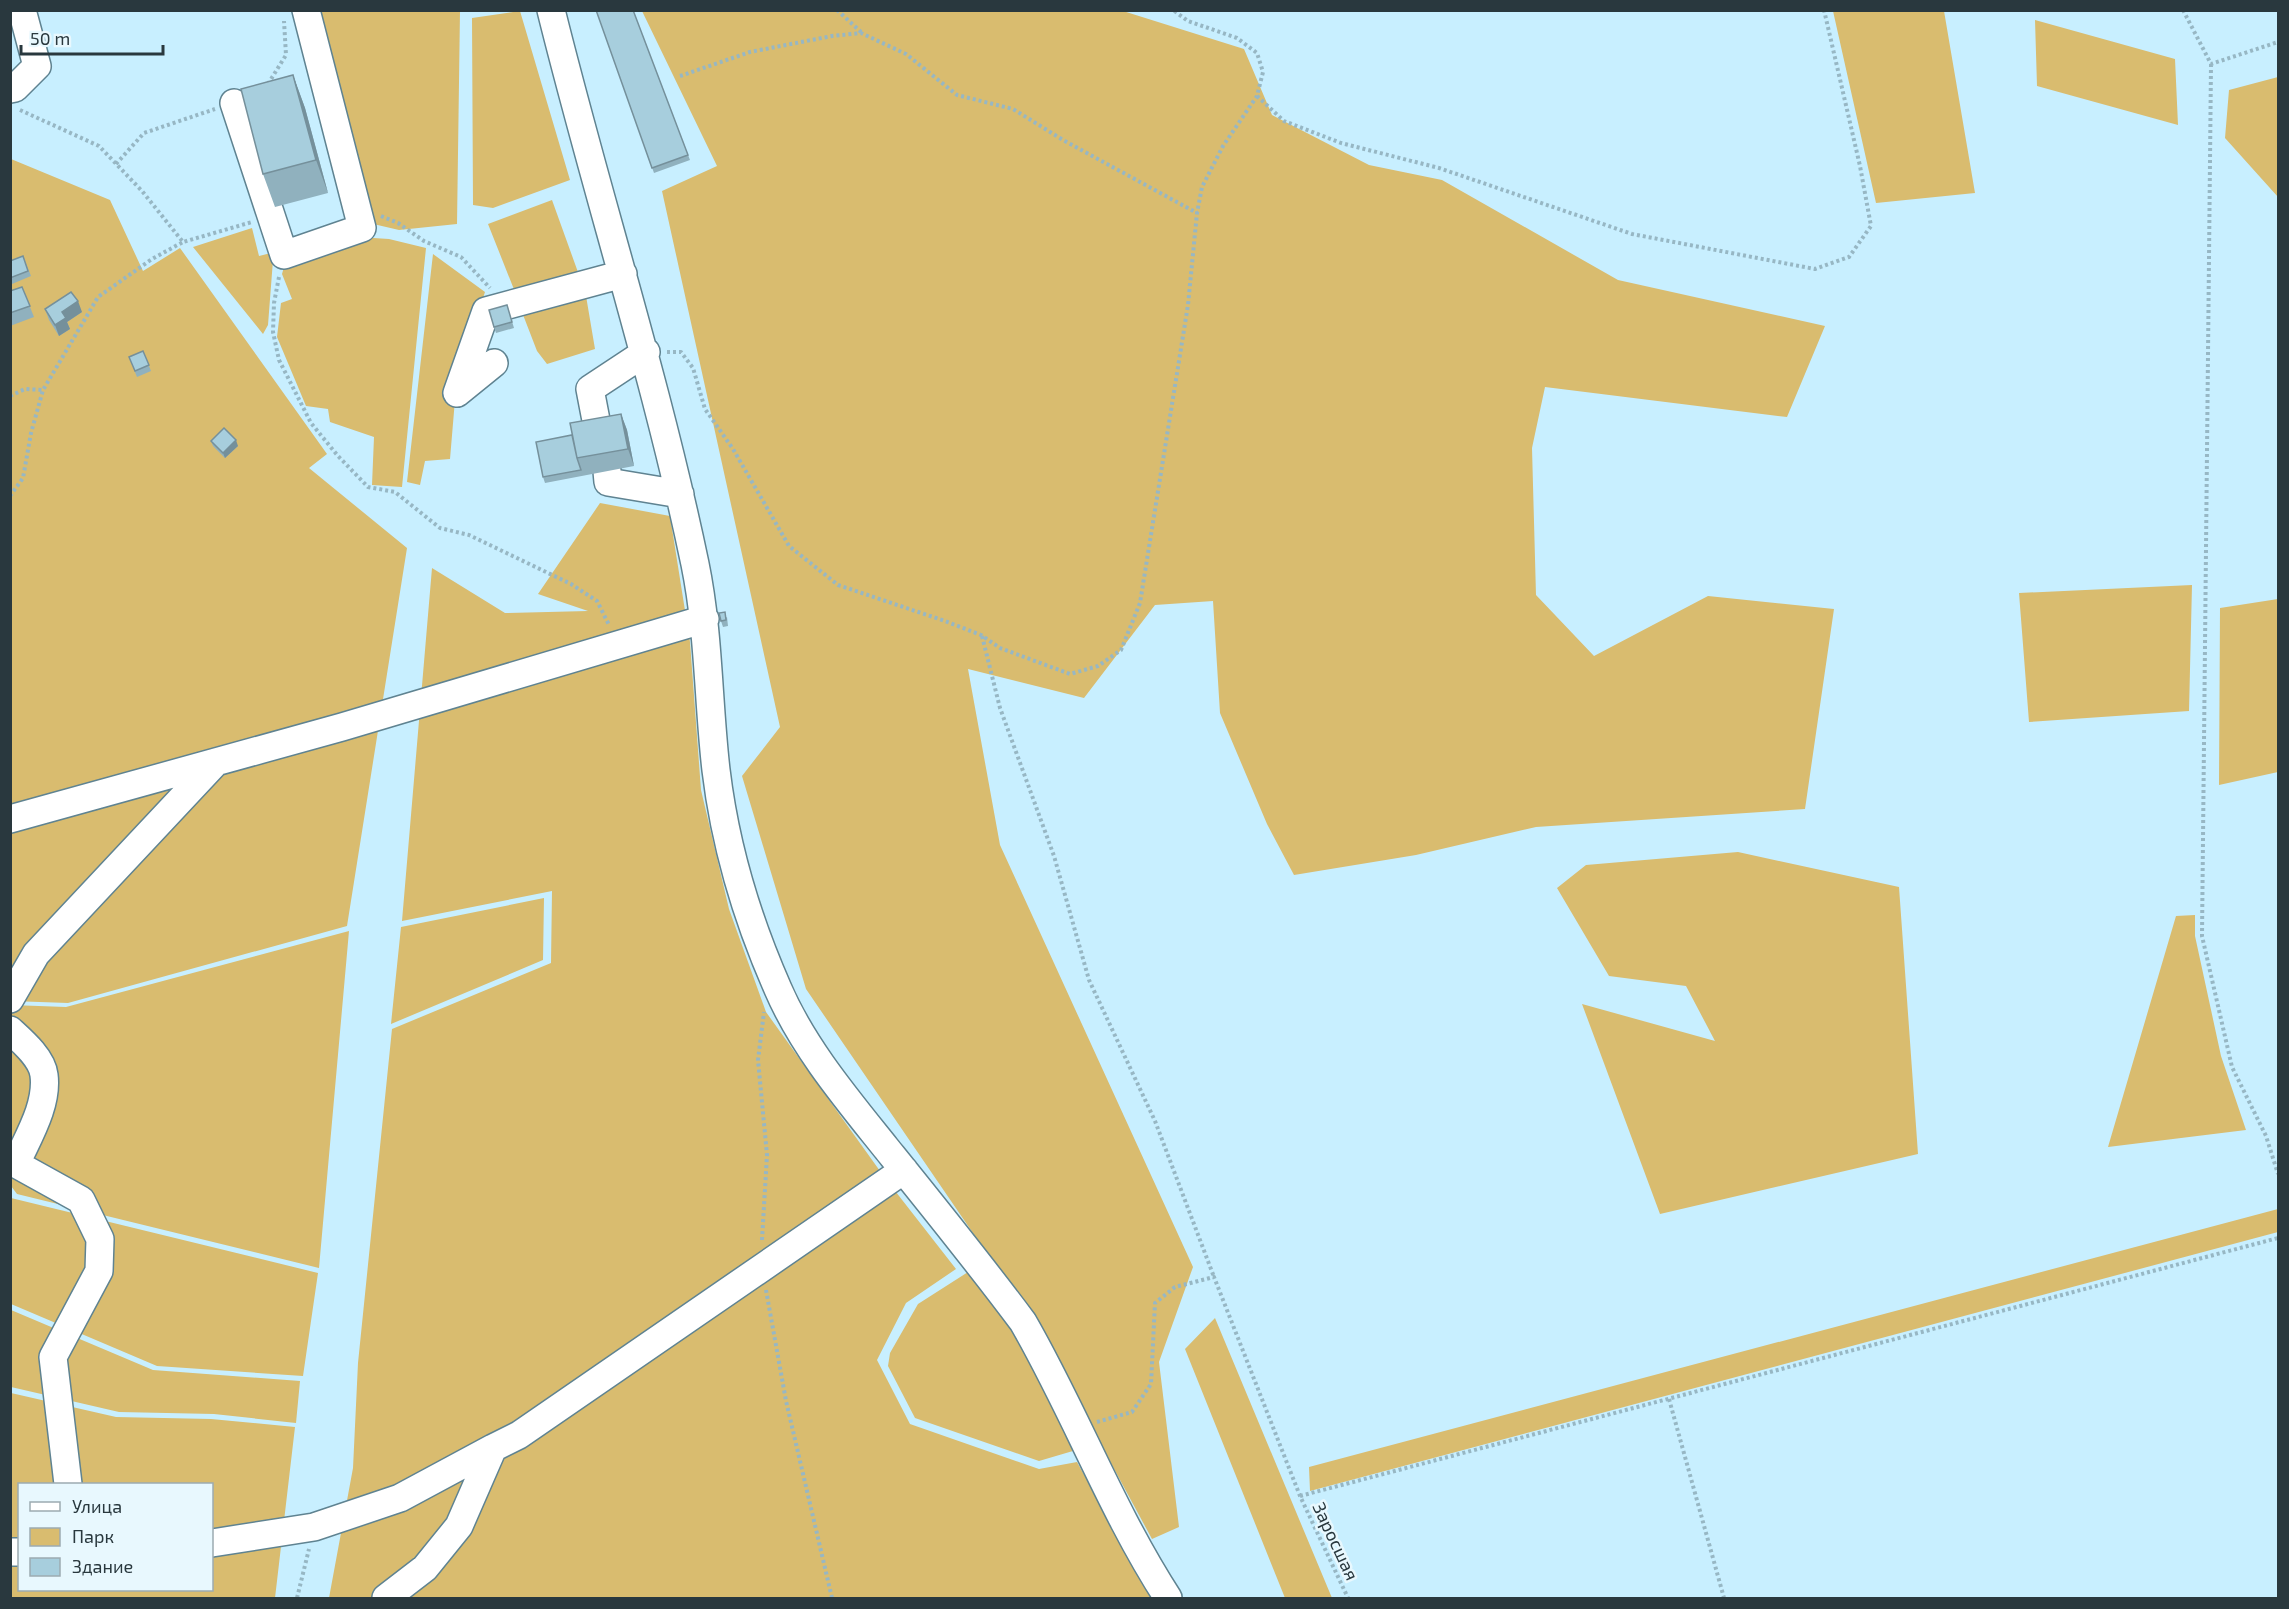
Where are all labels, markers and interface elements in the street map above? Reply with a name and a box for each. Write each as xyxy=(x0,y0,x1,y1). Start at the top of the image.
scale bar xyxy=(21,18,164,56)
text: 50 m xyxy=(30,27,70,49)
legend xyxy=(18,1483,213,1591)
text: Улица xyxy=(72,1495,122,1517)
street label: Заросшая xyxy=(1308,1498,1364,1584)
text: Парк xyxy=(72,1525,114,1547)
text: Здание xyxy=(72,1555,133,1577)

